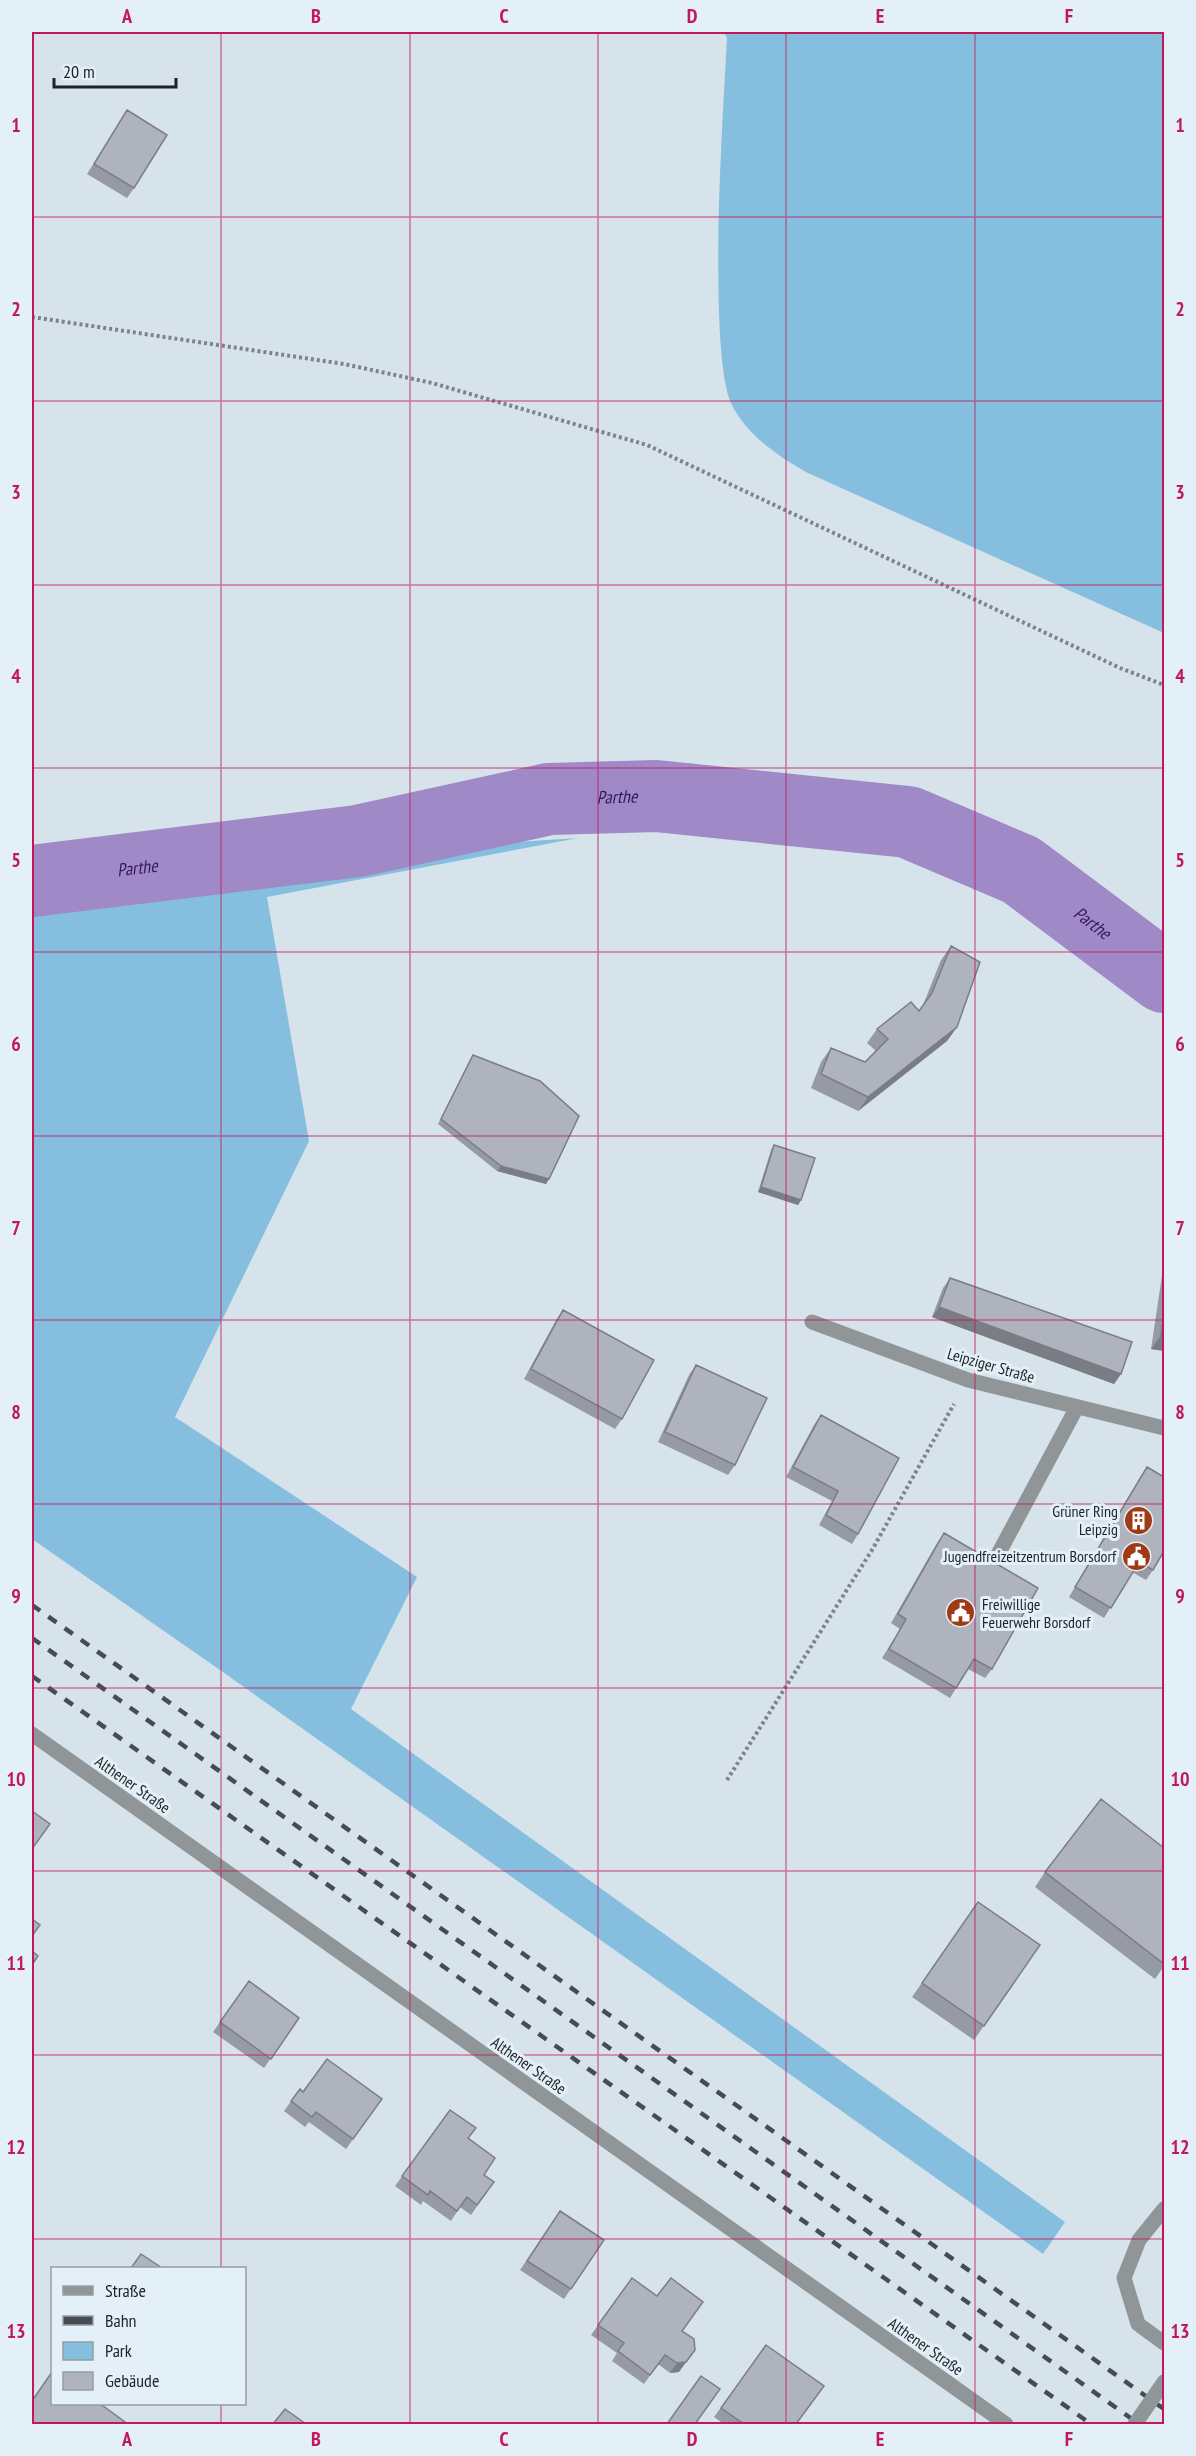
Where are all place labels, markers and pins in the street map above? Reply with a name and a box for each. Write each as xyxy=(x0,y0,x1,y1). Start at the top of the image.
place label: Grüner Ring Leipzig xyxy=(1052,1501,1118,1539)
building icon: Grüner Ring Leipzig xyxy=(1123,1504,1155,1536)
public building icon: Jugendfreizeitzentrum Borsdorf xyxy=(1121,1540,1153,1572)
place label: Jugendfreizeitzentrum Borsdorf xyxy=(943,1546,1117,1566)
place label: Freiwillige Feuerwehr Borsdorf xyxy=(982,1594,1091,1632)
public building icon: Freiwillige Feuerwehr Borsdorf xyxy=(945,1597,977,1629)

